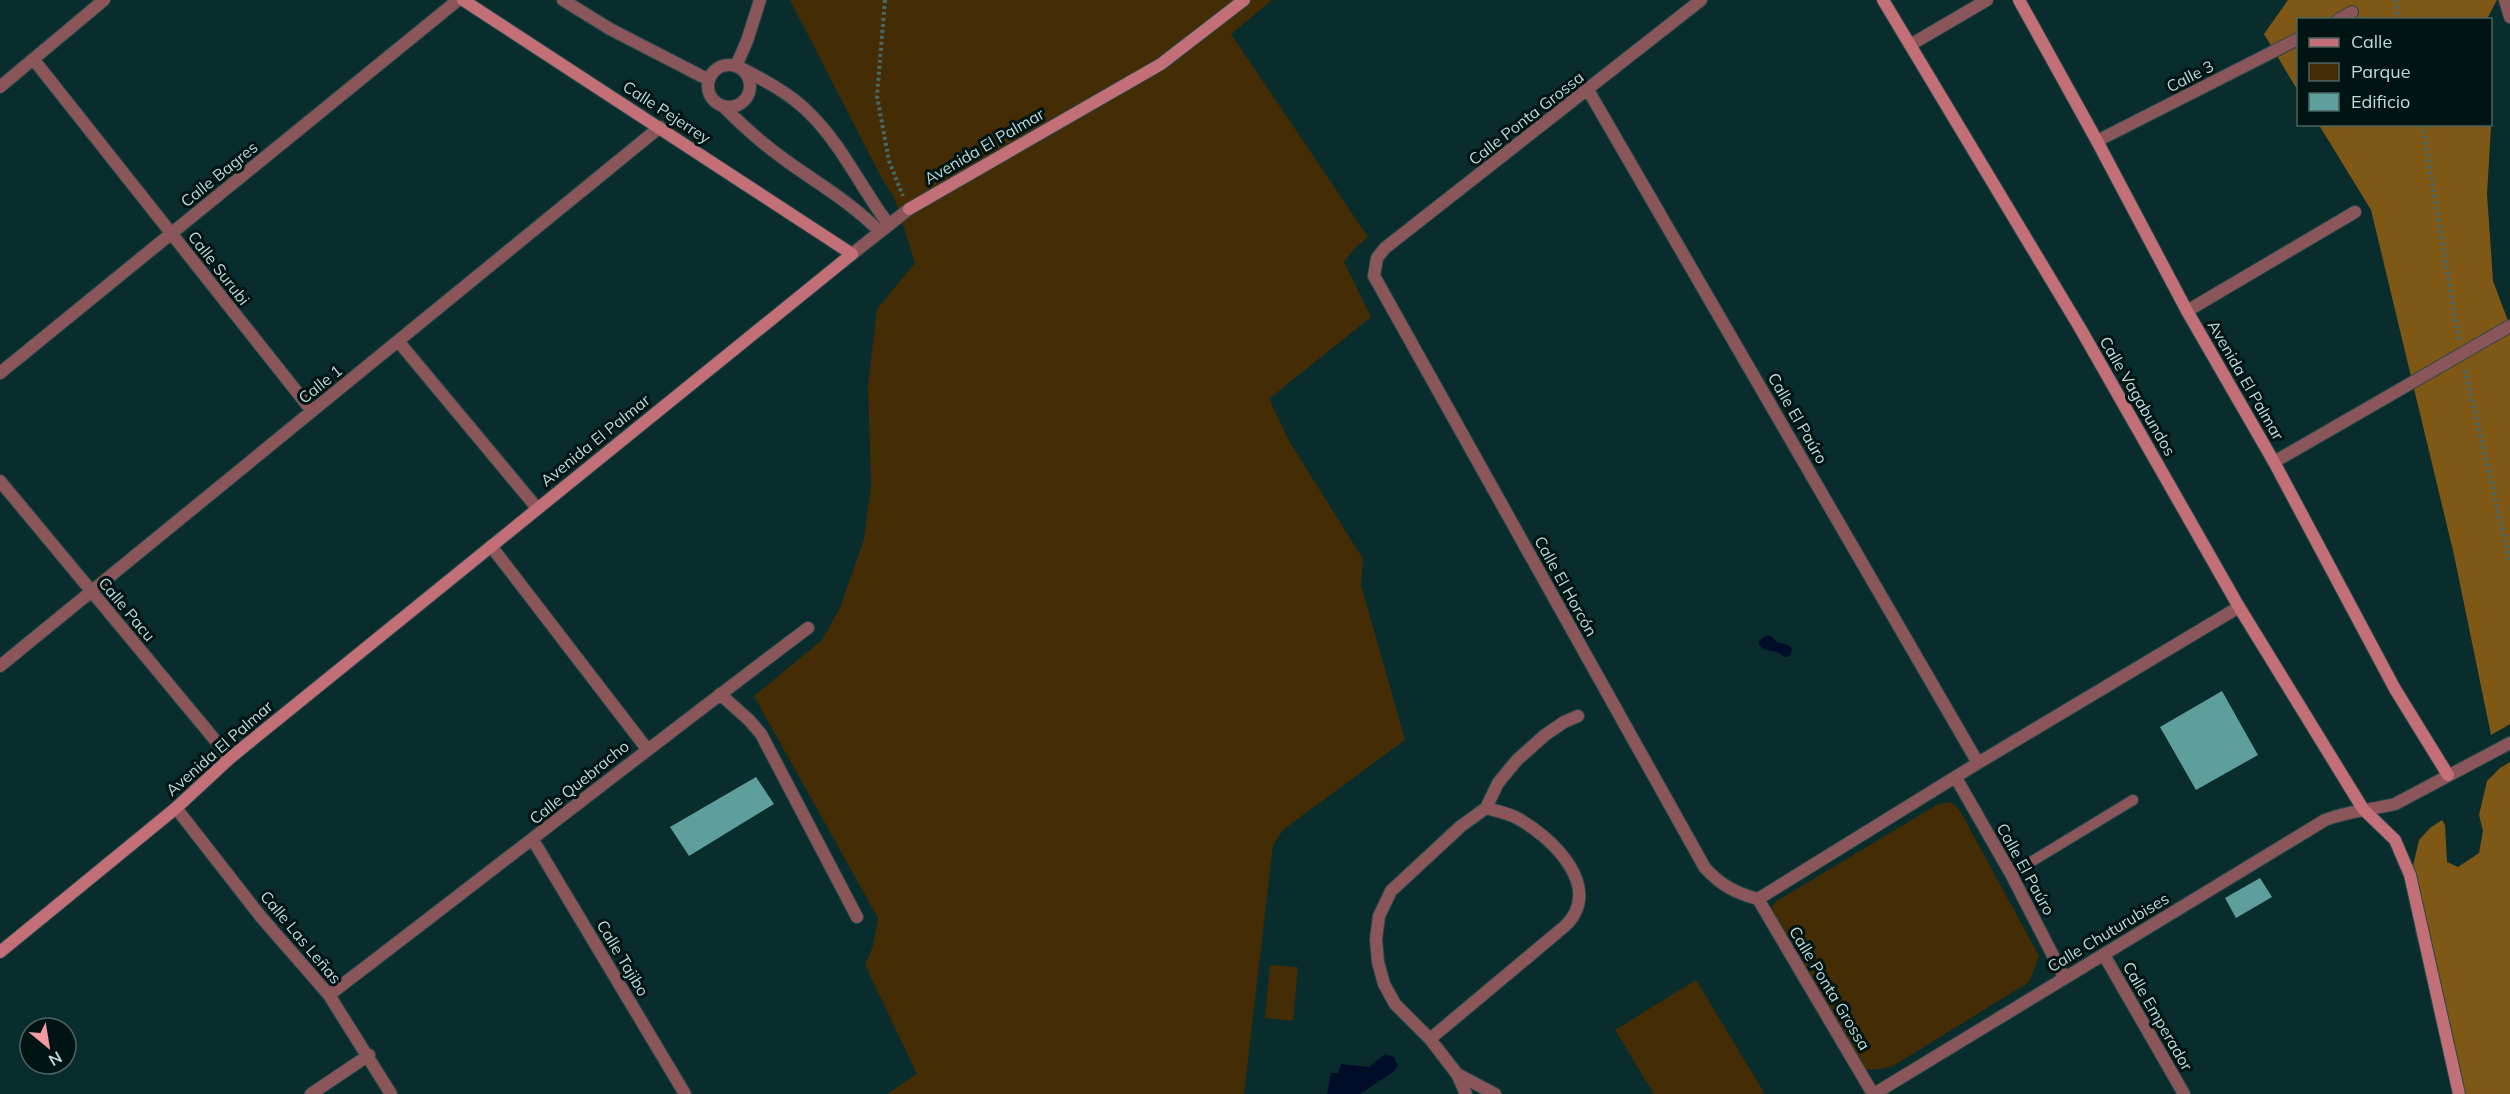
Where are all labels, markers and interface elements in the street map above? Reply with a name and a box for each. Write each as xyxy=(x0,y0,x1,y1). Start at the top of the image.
legend xyxy=(2297,18,2492,126)
text: Calle xyxy=(2351,30,2392,53)
street label: Calle 3 xyxy=(2163,56,2217,96)
text: Parque xyxy=(2351,60,2410,83)
street label: Calle Ponta Grossa xyxy=(1464,67,1588,169)
street label: Calle Pejerrey xyxy=(619,76,715,148)
text: Edificio xyxy=(2351,90,2410,113)
street label: Avenida El Palmar xyxy=(920,103,1048,188)
street label: Calle Bagres xyxy=(176,137,262,211)
street label: Calle Surubi xyxy=(184,227,254,309)
street label: Avenida El Palmar xyxy=(2204,316,2289,444)
street label: Calle Vagabundos xyxy=(2096,333,2180,459)
street label: Calle 1 xyxy=(294,360,346,408)
street label: Calle El Paúro xyxy=(1764,369,1832,467)
street label: Avenida El Palmar xyxy=(536,390,654,490)
street label: Calle El Horcón xyxy=(1530,532,1602,640)
street label: Calle Pacu xyxy=(94,573,160,645)
street label: Avenida El Palmar xyxy=(161,696,277,800)
street label: Calle Quebracho xyxy=(525,736,633,828)
street label: Calle El Paúro xyxy=(1993,820,2059,918)
street label: Calle Las Leñas xyxy=(256,886,346,988)
street label: Calle Chuturubises xyxy=(2044,888,2172,976)
street label: Calle Tajibo xyxy=(592,916,654,1000)
street label: Calle Ponta Grossa xyxy=(1785,923,1875,1053)
street label: Calle Emperador xyxy=(2119,958,2197,1074)
north arrow xyxy=(18,1016,78,1076)
text: N xyxy=(45,1047,66,1071)

